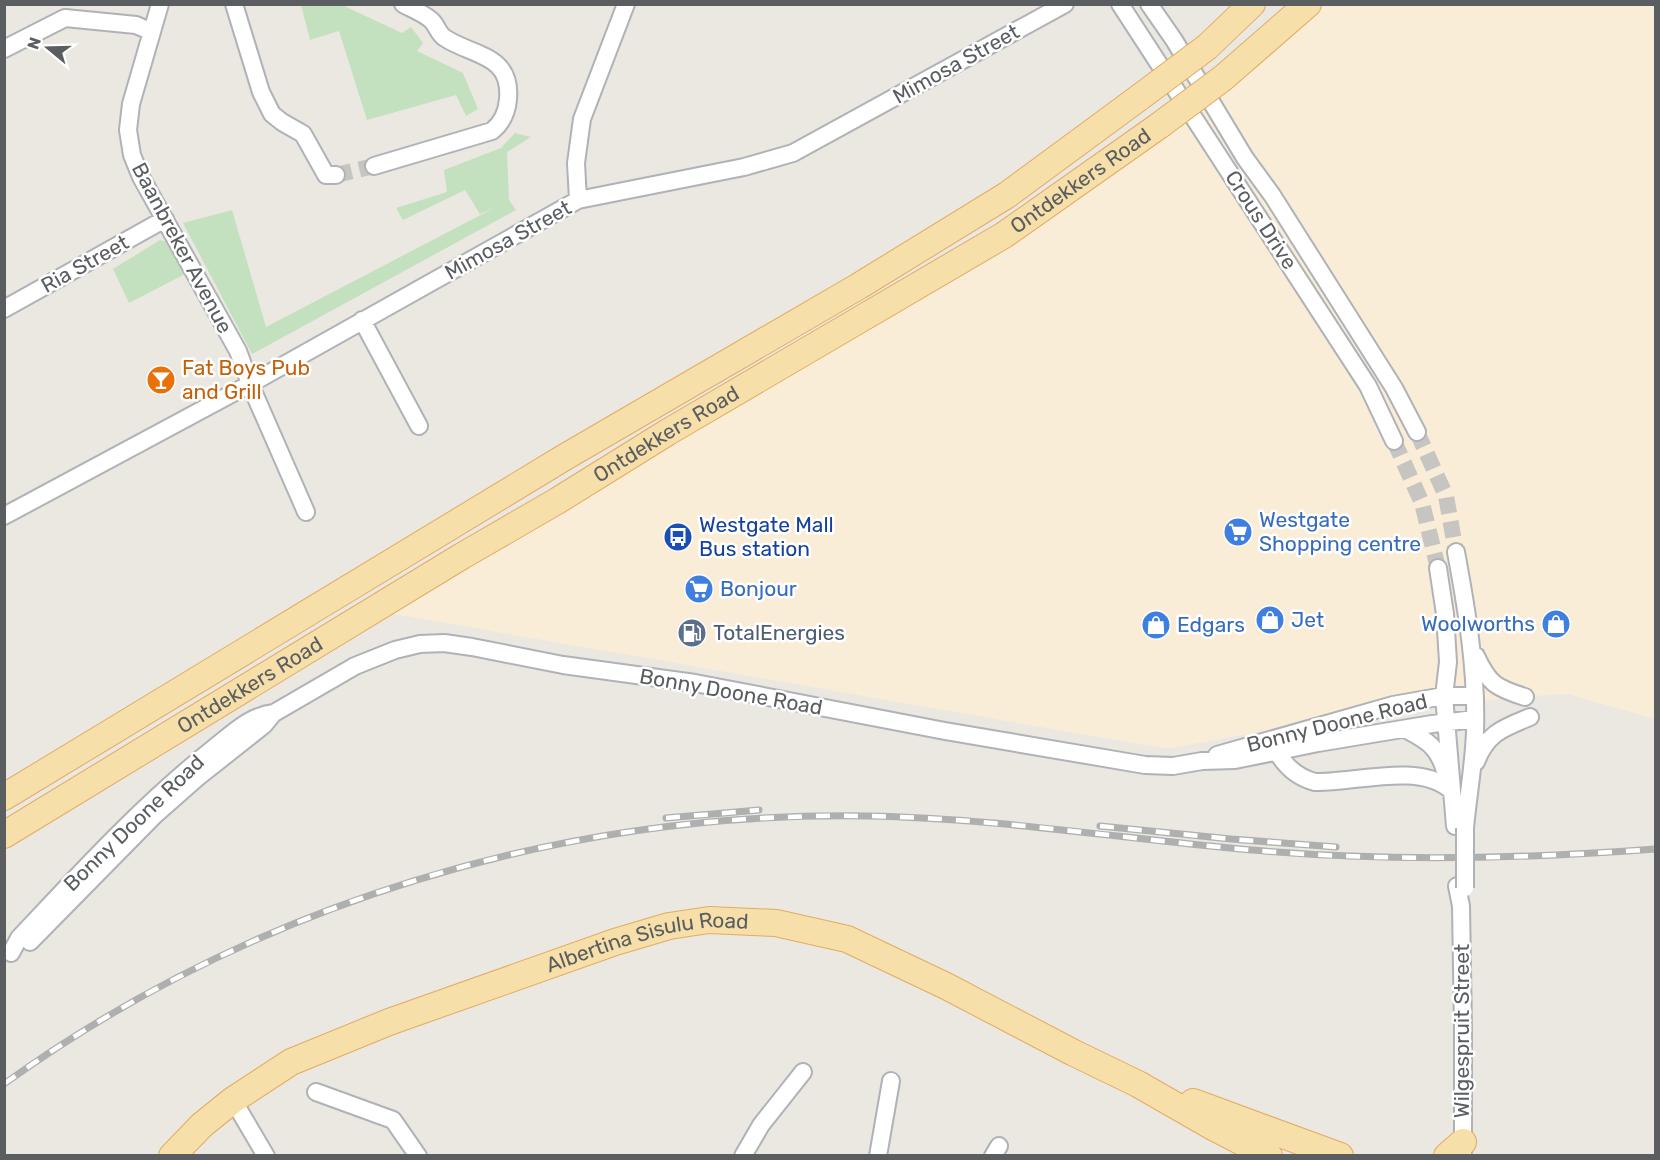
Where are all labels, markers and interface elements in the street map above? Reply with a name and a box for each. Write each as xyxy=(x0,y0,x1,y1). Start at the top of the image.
north arrow xyxy=(18,18,78,78)
street label: Mimosa Street xyxy=(888,19,1023,109)
text: N xyxy=(23,35,45,52)
street label: Ontdekkers Road xyxy=(1005,123,1155,239)
street label: Baanbreker Avenue xyxy=(127,158,238,337)
street label: Crous Drive xyxy=(1220,166,1303,274)
street label: Mimosa Street xyxy=(440,195,575,285)
street label: Ria Street xyxy=(37,229,133,298)
place label: Fat Boys Pub and Grill xyxy=(182,355,310,404)
bar icon: Fat Boys Pub and Grill xyxy=(145,364,177,396)
street label: Ontdekkers Road xyxy=(588,380,743,487)
place label: Westgate Shopping centre xyxy=(1259,507,1421,556)
place label: Westgate Mall Bus station xyxy=(699,512,834,561)
supermarket icon: Westgate Shopping centre xyxy=(1222,516,1254,548)
bus stop icon: Westgate Mall Bus station xyxy=(662,521,694,553)
supermarket icon: Bonjour xyxy=(683,573,715,605)
place label: Bonjour xyxy=(720,576,797,601)
shop icon: Jet xyxy=(1254,604,1286,636)
place label: Jet xyxy=(1291,607,1324,632)
shop icon: Woolworths xyxy=(1540,608,1572,640)
shop icon: Edgars xyxy=(1140,609,1172,641)
place label: Woolworths xyxy=(1421,611,1535,636)
place label: Edgars xyxy=(1177,612,1245,637)
fuel station icon: TotalEnergies xyxy=(676,617,708,649)
place label: TotalEnergies xyxy=(713,620,845,645)
street label: Ontdekkers Road xyxy=(172,631,327,739)
street label: Bonny Doone Road xyxy=(638,663,825,720)
street label: Bonny Doone Road xyxy=(1244,688,1430,757)
street label: Bonny Doone Road xyxy=(58,749,209,896)
street label: Albertina Sisulu Road xyxy=(543,907,749,977)
street label: Wilgespruit Street xyxy=(1449,944,1474,1118)

